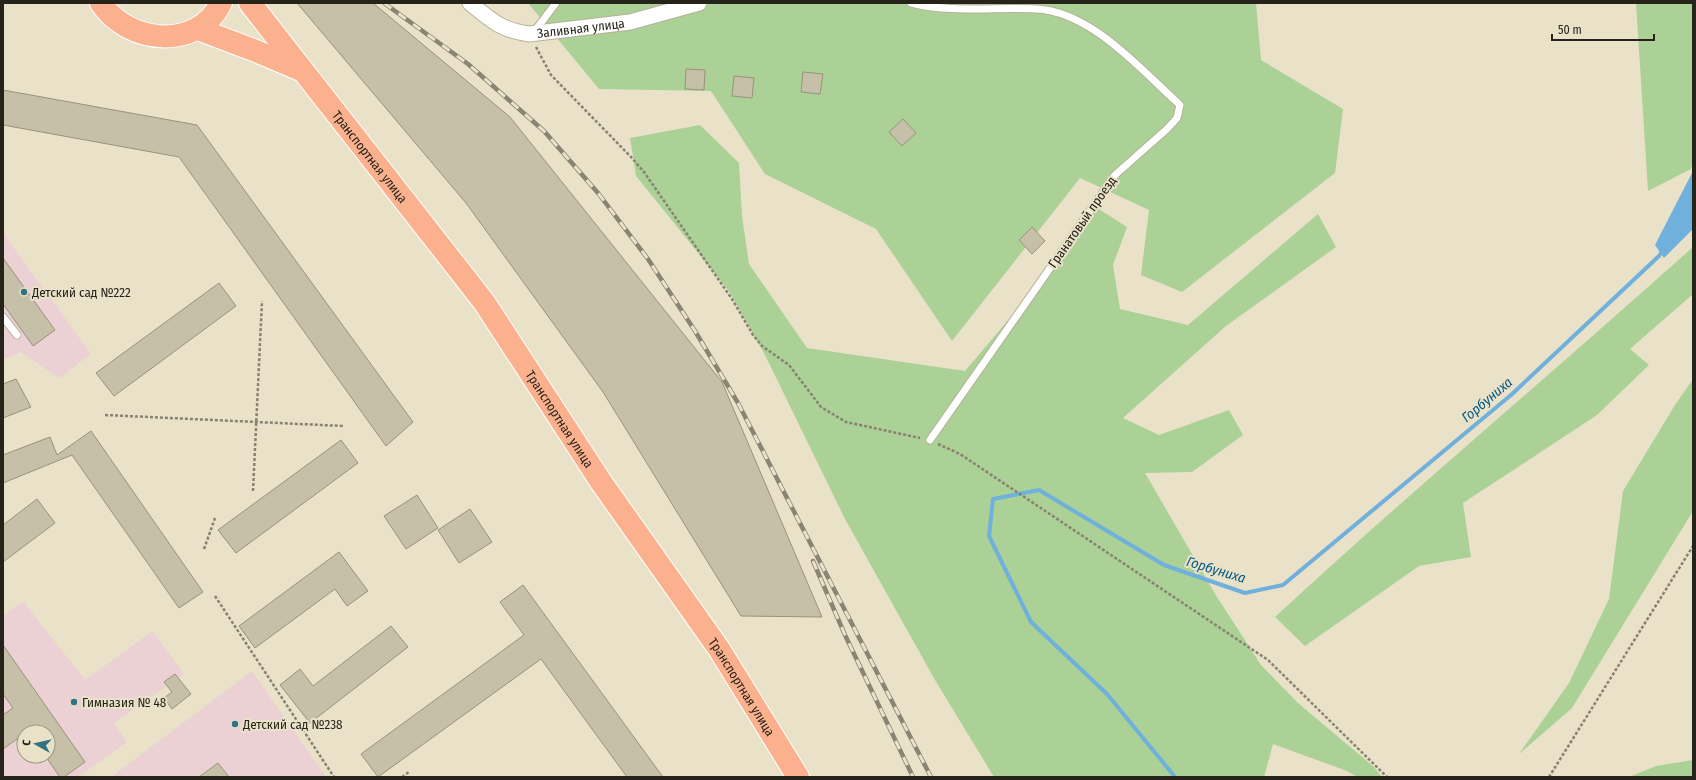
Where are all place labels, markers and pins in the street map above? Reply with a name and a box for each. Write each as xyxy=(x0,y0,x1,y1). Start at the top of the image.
place label: Детский сад №222 xyxy=(31,285,131,300)
marker: Детский сад №222 xyxy=(19,287,29,297)
place label: Гимназия № 48 xyxy=(82,695,166,710)
marker: Гимназия № 48 xyxy=(69,697,79,707)
place label: Детский сад №238 xyxy=(242,717,343,732)
marker: Детский сад №238 xyxy=(230,719,240,729)

